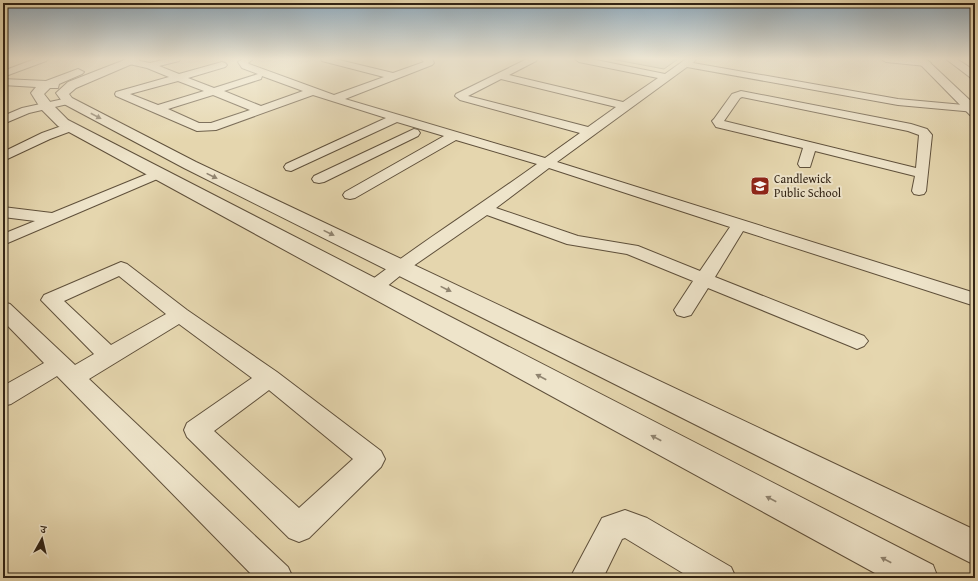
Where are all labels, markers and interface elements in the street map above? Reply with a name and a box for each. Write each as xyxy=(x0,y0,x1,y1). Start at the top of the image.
one-way arrow xyxy=(90,113,102,119)
place label: Candlewick Public School xyxy=(774,170,842,201)
one-way arrow xyxy=(206,173,217,179)
school or university icon: Candlewick Public School xyxy=(749,175,771,197)
one-way arrow xyxy=(323,230,334,236)
one-way arrow xyxy=(440,286,451,293)
one-way arrow xyxy=(536,374,547,380)
one-way arrow xyxy=(650,435,662,441)
one-way arrow xyxy=(765,496,777,502)
north arrow xyxy=(22,519,62,559)
text: उ xyxy=(39,521,49,538)
one-way arrow xyxy=(880,556,892,563)

